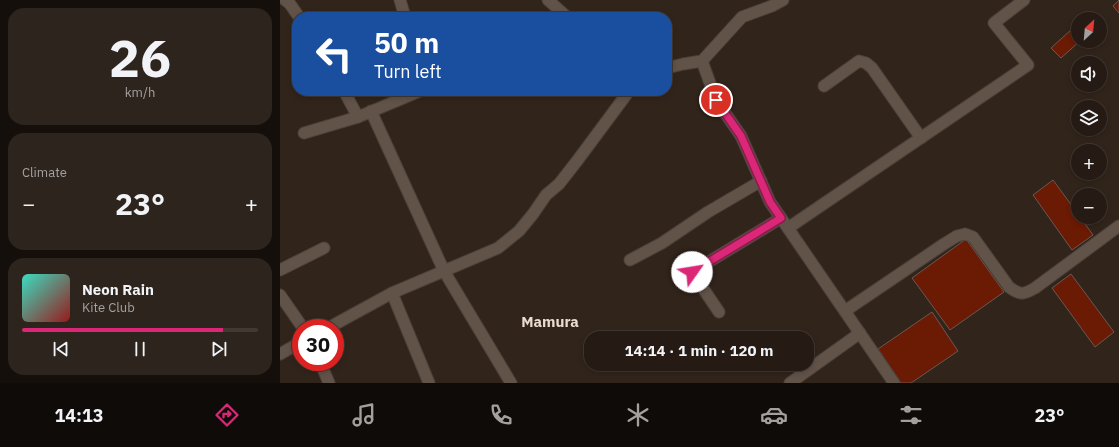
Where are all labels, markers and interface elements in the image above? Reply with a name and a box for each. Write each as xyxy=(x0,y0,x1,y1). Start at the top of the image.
north arrow xyxy=(1071,12,1107,48)
map controls xyxy=(1071,12,1107,224)
text: 26 xyxy=(109,24,171,91)
text: 50 m xyxy=(374,24,439,61)
icon: left xyxy=(308,28,360,80)
button: sound xyxy=(1071,56,1107,92)
text: Turn left xyxy=(374,60,442,83)
pin xyxy=(699,83,733,117)
text: km/h xyxy=(125,84,155,101)
icon: arrive xyxy=(705,89,727,111)
button: layers xyxy=(1071,100,1107,136)
button: + xyxy=(1071,144,1107,180)
text: Climate xyxy=(22,164,67,181)
text: 23° xyxy=(115,184,165,223)
button: − xyxy=(1071,188,1107,224)
text: − xyxy=(22,189,35,218)
text: + xyxy=(245,189,258,218)
position arrow xyxy=(671,251,713,293)
text: Neon Rain xyxy=(82,280,154,299)
text: Kite Club xyxy=(82,299,135,316)
district label: Mamura xyxy=(521,312,579,331)
speed limit sign: 30 xyxy=(292,319,344,371)
icon: previous xyxy=(50,338,72,360)
icon: pause xyxy=(129,338,151,360)
icon: next xyxy=(208,338,230,360)
text: 14:14 · 1 min · 120 m xyxy=(625,341,773,360)
icon: directions xyxy=(213,401,241,429)
icon: music xyxy=(350,401,378,429)
icon: phone xyxy=(487,401,515,429)
icon: climate xyxy=(624,401,652,429)
icon: car xyxy=(760,401,788,429)
icon: filters xyxy=(897,401,925,429)
text: 14:13 xyxy=(54,404,104,427)
text: 23° xyxy=(1034,404,1064,427)

